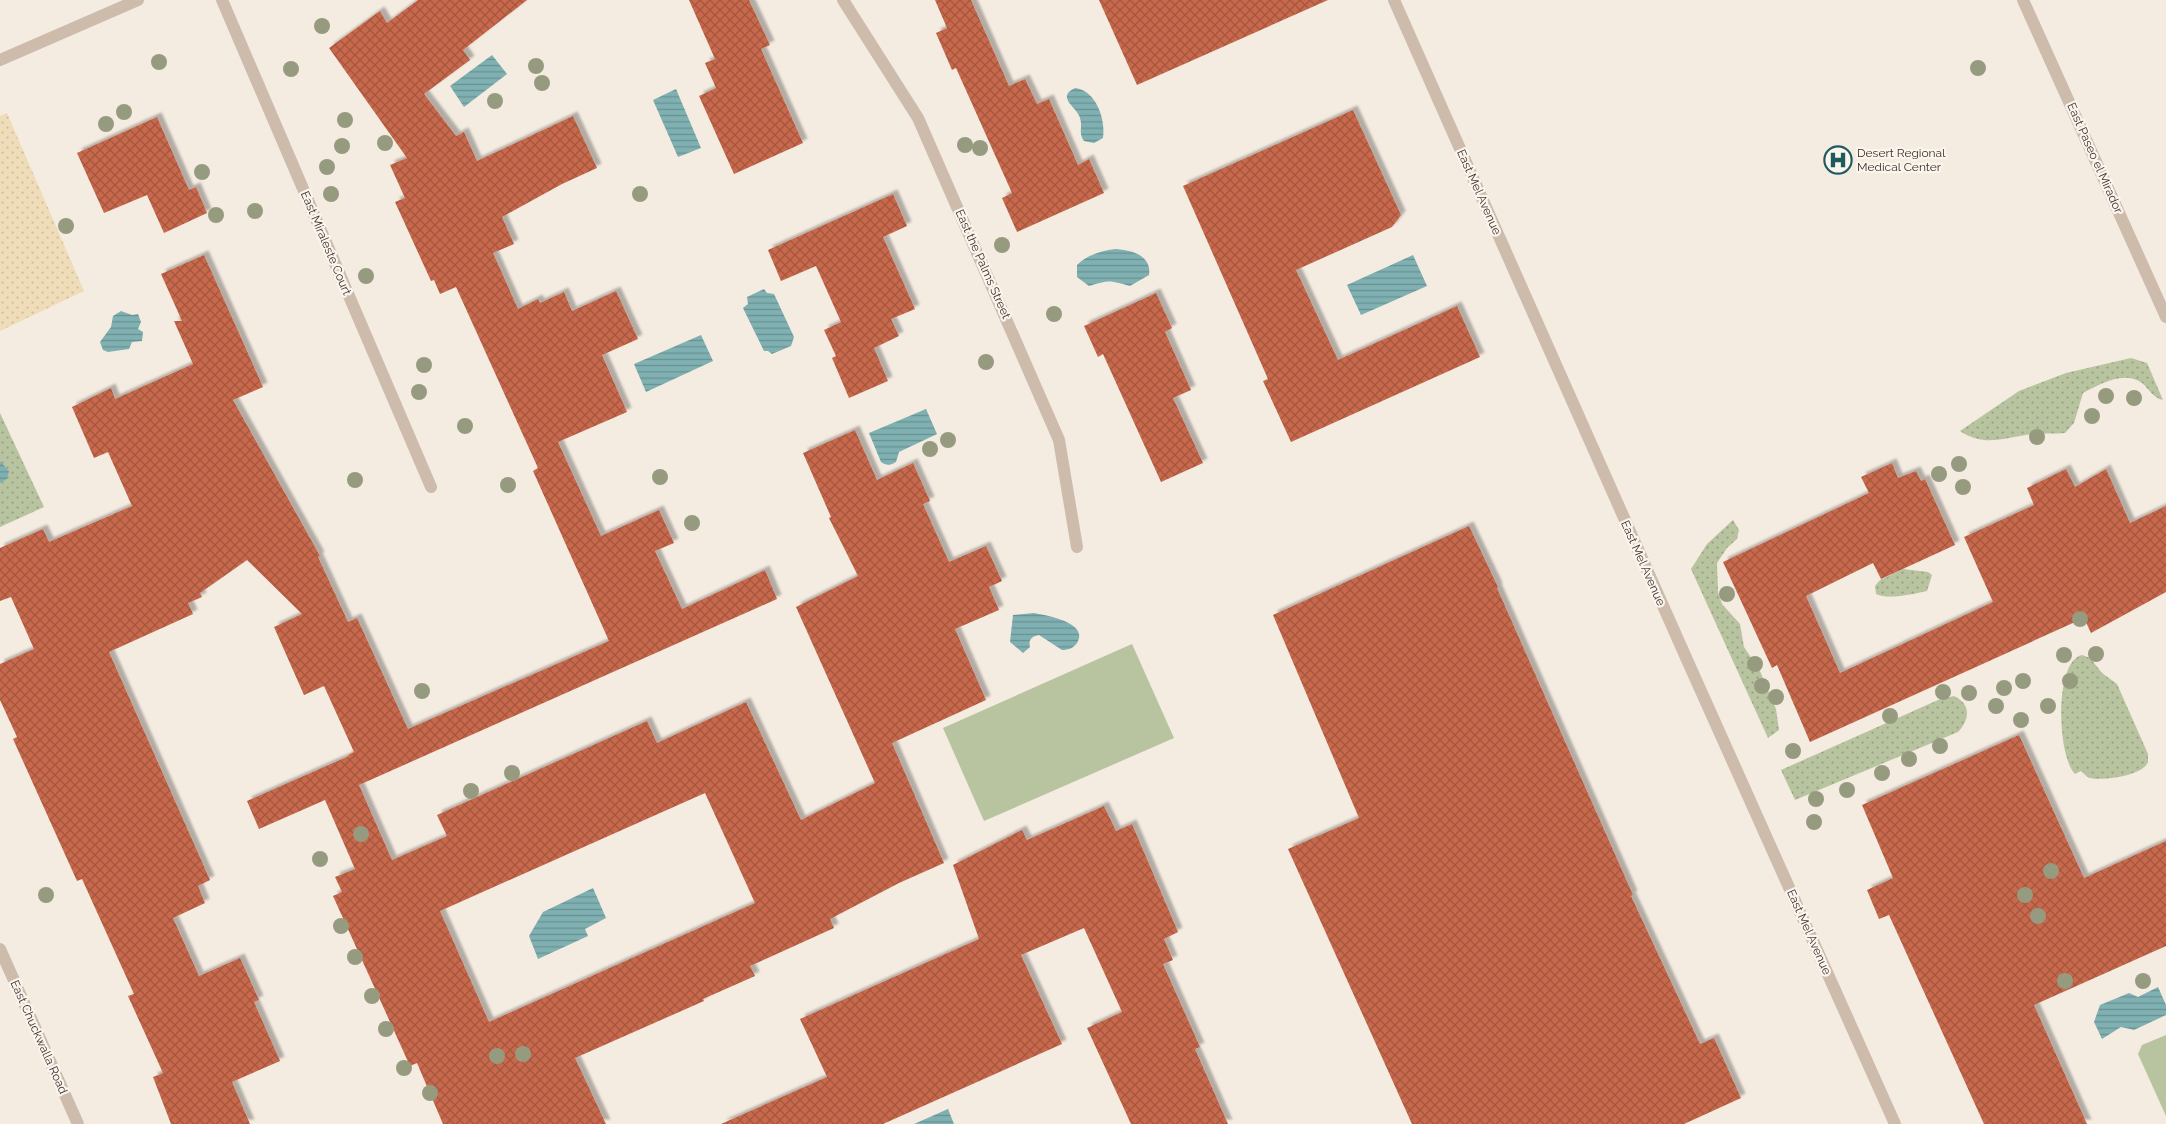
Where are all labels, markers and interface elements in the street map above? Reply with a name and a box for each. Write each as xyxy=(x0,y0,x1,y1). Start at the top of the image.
street label: East Paseo el Mirador xyxy=(2064,101,2126,216)
hospital icon: Desert Regional Medical Center xyxy=(1823,145,1853,175)
place label: Desert Regional Medical Center xyxy=(1857,146,1946,174)
street label: East Mel Avenue xyxy=(1454,147,1504,237)
street label: East Miraleste Court xyxy=(298,189,354,297)
street label: East the Palms Street xyxy=(953,207,1013,321)
street label: East Mel Avenue xyxy=(1618,518,1668,608)
street label: East Mel Avenue xyxy=(1784,887,1834,977)
street label: East Chuckwalla Road xyxy=(8,978,70,1096)

